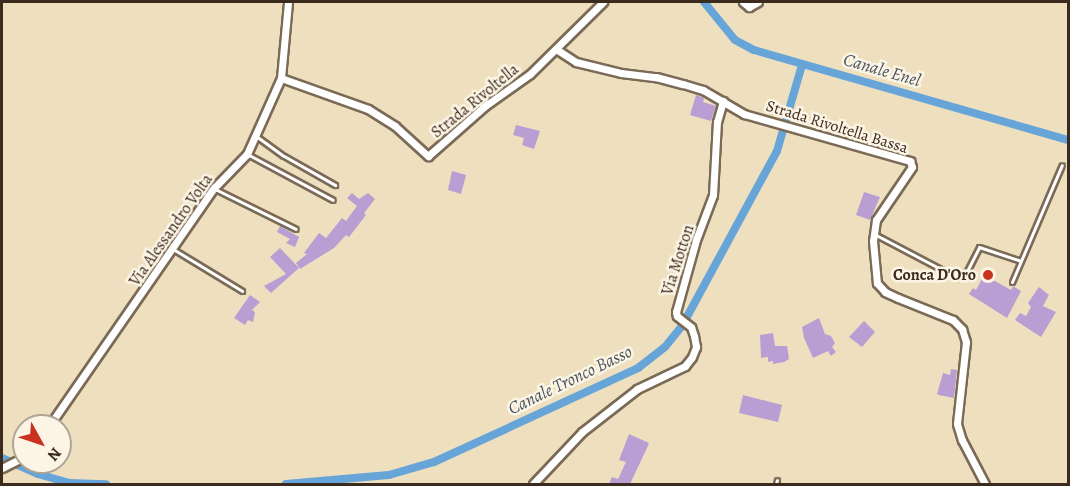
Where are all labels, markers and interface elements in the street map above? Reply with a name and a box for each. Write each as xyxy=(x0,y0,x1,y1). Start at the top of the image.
water label: Canale Enel xyxy=(841,49,923,91)
street label: Strada Rivoltella xyxy=(427,60,523,142)
street label: Strada Rivoltella Bassa xyxy=(764,96,910,158)
street label: Via Alessandro Volta xyxy=(125,170,217,290)
street label: Via Motton xyxy=(658,222,698,298)
place label: Conca D'Oro xyxy=(893,265,976,285)
marker: Conca D'Oro xyxy=(981,268,995,282)
water label: Canale Tronco Basso xyxy=(504,341,636,419)
north arrow xyxy=(12,414,72,474)
text: N xyxy=(42,443,66,466)

